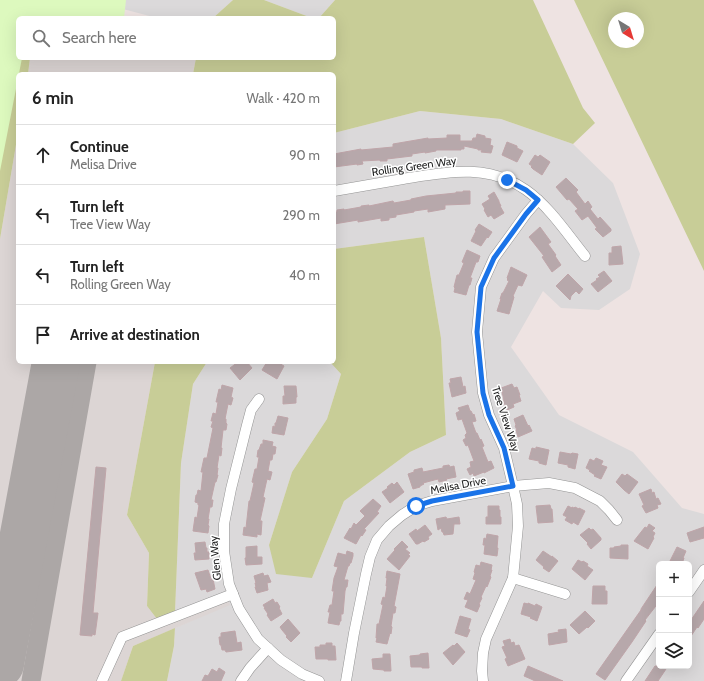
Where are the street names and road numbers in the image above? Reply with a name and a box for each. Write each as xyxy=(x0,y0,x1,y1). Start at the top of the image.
street label: Rolling Green Way xyxy=(371,153,458,179)
street label: Tree View Way xyxy=(489,384,523,454)
street label: Melisa Drive xyxy=(429,473,487,497)
street label: Glen Way xyxy=(206,535,224,581)

